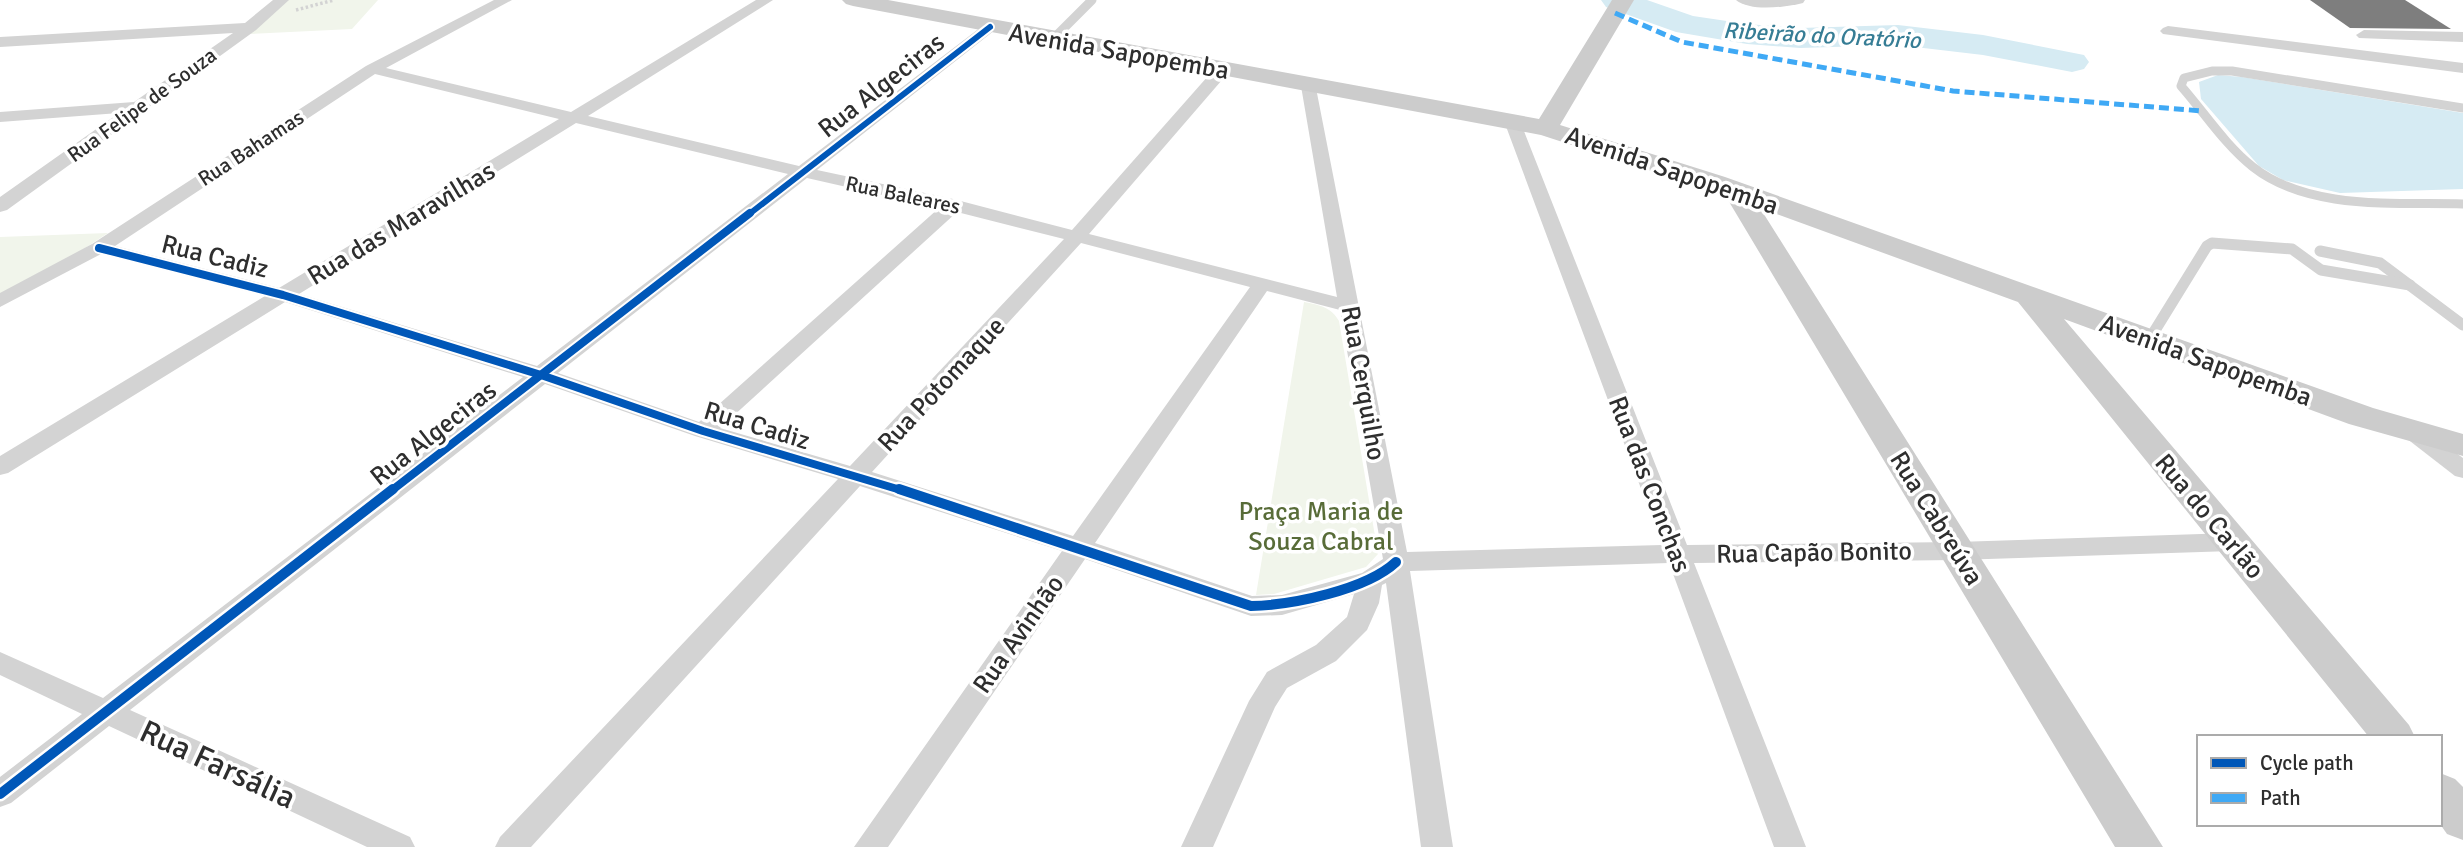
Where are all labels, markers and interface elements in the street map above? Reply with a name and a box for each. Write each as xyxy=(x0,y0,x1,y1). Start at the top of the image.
water label: Ribeirão do Oratório xyxy=(1722,16,1922,55)
street label: Avenida Sapopemba xyxy=(1006,17,1232,87)
street label: Rua Algeciras xyxy=(812,27,951,145)
street label: Rua Felipe de Souza xyxy=(62,42,222,168)
street label: Rua Bahamas xyxy=(193,104,309,192)
street label: Avenida Sapopemba xyxy=(1561,119,1782,222)
street label: Rua das Maravilhas xyxy=(302,155,501,293)
street label: Rua Baleares xyxy=(843,170,963,220)
street label: Rua Cadiz xyxy=(158,228,272,286)
street label: Rua Cerquilho xyxy=(1334,303,1392,463)
street label: Avenida Sapopemba xyxy=(2095,308,2316,414)
street label: Rua Potomaque xyxy=(871,311,1012,459)
street label: Rua Algeciras xyxy=(364,375,503,493)
street label: Rua das Conchas xyxy=(1601,392,1697,577)
street label: Rua Cadiz xyxy=(700,395,814,457)
street label: Rua Cabreúva xyxy=(1882,446,1990,591)
street label: Rua do Carlão xyxy=(2148,447,2271,586)
park label: Praça Maria de Souza Cabral xyxy=(1239,496,1403,558)
street label: Rua Capão Bonito xyxy=(1716,535,1912,571)
street label: Rua Avinhão xyxy=(966,569,1071,700)
street label: Rua Farsália xyxy=(134,711,302,817)
legend xyxy=(2197,735,2442,826)
text: Cycle path xyxy=(2260,750,2354,776)
text: Path xyxy=(2260,785,2301,811)

